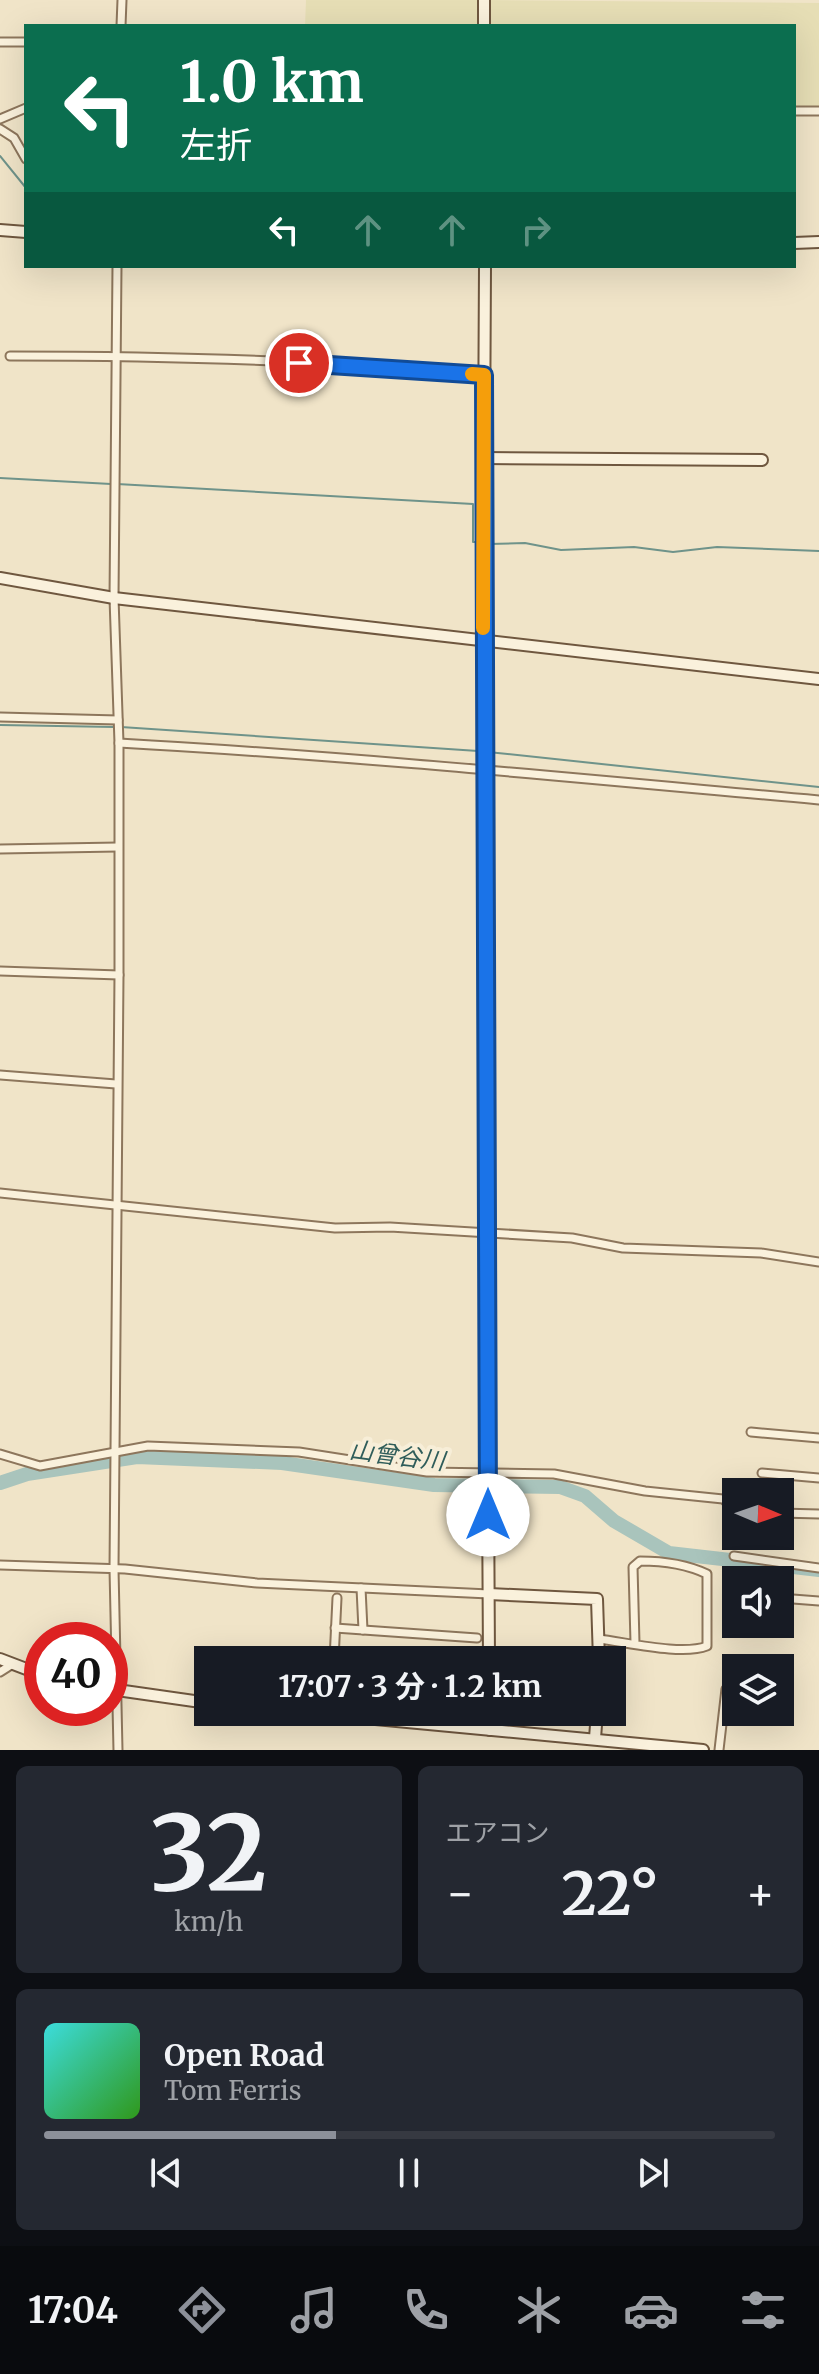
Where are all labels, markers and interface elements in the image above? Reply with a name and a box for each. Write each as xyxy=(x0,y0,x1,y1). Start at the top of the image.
text: 1.0 km xyxy=(180,47,364,117)
icon: left xyxy=(48,56,152,160)
text: 左折 xyxy=(180,123,252,168)
icon: left xyxy=(262,208,306,252)
icon: ahead xyxy=(346,208,390,252)
icon: ahead xyxy=(430,208,474,252)
icon: right xyxy=(514,208,558,252)
pin xyxy=(265,329,333,397)
icon: arrive xyxy=(277,341,321,385)
water label: 山曾谷川 xyxy=(348,1434,450,1477)
position arrow xyxy=(446,1473,530,1557)
north arrow xyxy=(722,1478,794,1550)
map controls xyxy=(722,1478,794,1726)
button: sound xyxy=(722,1566,794,1638)
speed limit sign: 40 xyxy=(24,1622,128,1726)
button: layers xyxy=(722,1654,794,1726)
text: 17:07 · 3 分 · 1.2 km xyxy=(278,1667,542,1705)
text: 32 xyxy=(150,1788,268,1918)
text: エアコン xyxy=(446,1816,550,1849)
text: 22° xyxy=(562,1856,659,1931)
text: − xyxy=(446,1866,475,1921)
text: + xyxy=(746,1866,775,1921)
text: km/h xyxy=(174,1905,243,1938)
text: Open Road xyxy=(164,2036,324,2074)
text: Tom Ferris xyxy=(164,2074,302,2107)
icon: previous xyxy=(144,2151,188,2195)
icon: pause xyxy=(387,2151,431,2195)
icon: next xyxy=(631,2151,675,2195)
icon: directions xyxy=(174,2282,230,2338)
icon: music xyxy=(286,2282,342,2338)
icon: phone xyxy=(398,2282,454,2338)
icon: climate xyxy=(511,2282,567,2338)
icon: car xyxy=(623,2282,679,2338)
icon: filters xyxy=(735,2282,791,2338)
text: 17:04 xyxy=(28,2288,118,2333)

